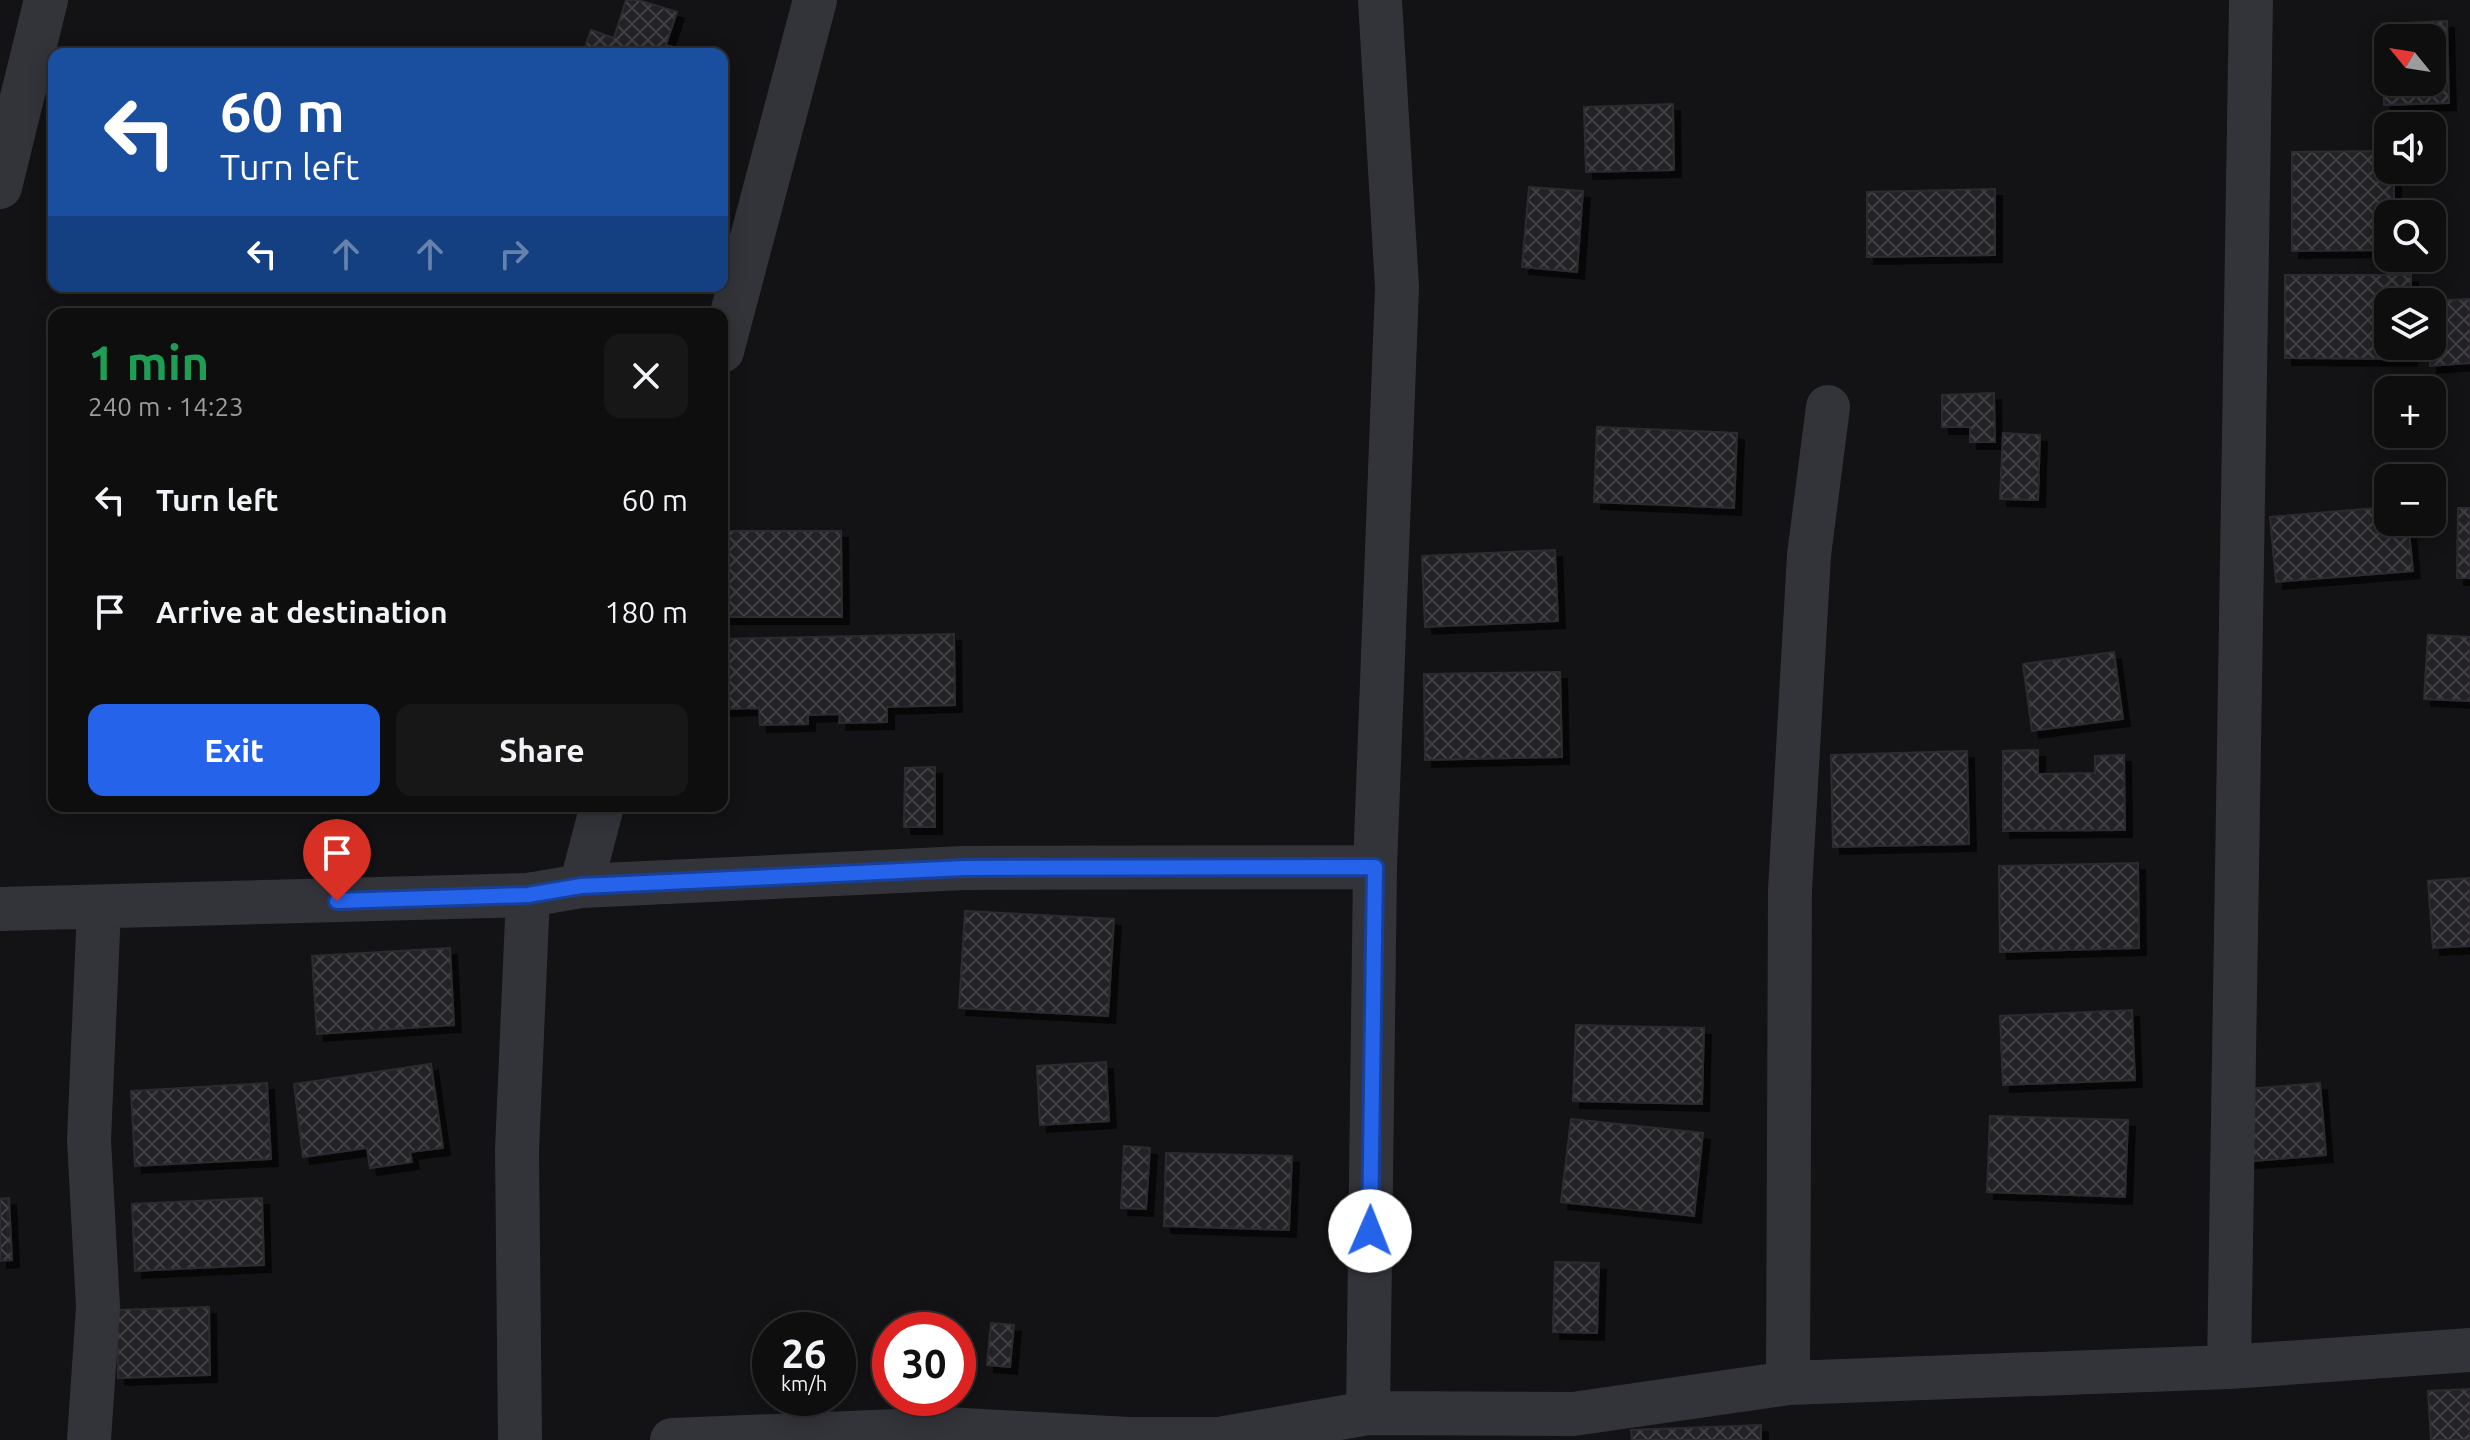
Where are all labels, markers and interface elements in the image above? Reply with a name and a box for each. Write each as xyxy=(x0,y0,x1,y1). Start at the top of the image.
north arrow xyxy=(2374,24,2446,96)
map controls xyxy=(2374,24,2446,536)
icon: left xyxy=(88,80,192,184)
text: 60 m xyxy=(220,80,345,143)
button: sound xyxy=(2374,112,2446,184)
text: Turn left xyxy=(220,146,359,187)
button: search xyxy=(2374,200,2446,272)
icon: left xyxy=(240,232,284,276)
icon: ahead xyxy=(324,232,368,276)
icon: ahead xyxy=(408,232,452,276)
icon: right xyxy=(492,232,536,276)
button: layers xyxy=(2374,288,2446,360)
button: close xyxy=(604,334,688,418)
text: 1 min xyxy=(88,335,209,389)
button: + xyxy=(2374,376,2446,448)
text: 240 m · 14:23 xyxy=(88,392,244,421)
button: − xyxy=(2374,464,2446,536)
icon: left xyxy=(88,478,132,522)
text: Turn left xyxy=(156,483,278,517)
text: 60 m xyxy=(621,483,688,517)
icon: arrive xyxy=(88,590,132,634)
text: Arrive at destination xyxy=(156,595,448,629)
text: 180 m xyxy=(604,595,688,629)
button: Exit xyxy=(88,704,380,796)
button: Share xyxy=(396,704,688,796)
pin xyxy=(303,819,371,901)
icon: arrive xyxy=(315,831,359,875)
position arrow xyxy=(1328,1189,1412,1273)
speed limit sign: 30 xyxy=(872,1312,976,1416)
text: 26 xyxy=(781,1331,827,1376)
text: km/h xyxy=(781,1372,827,1395)

